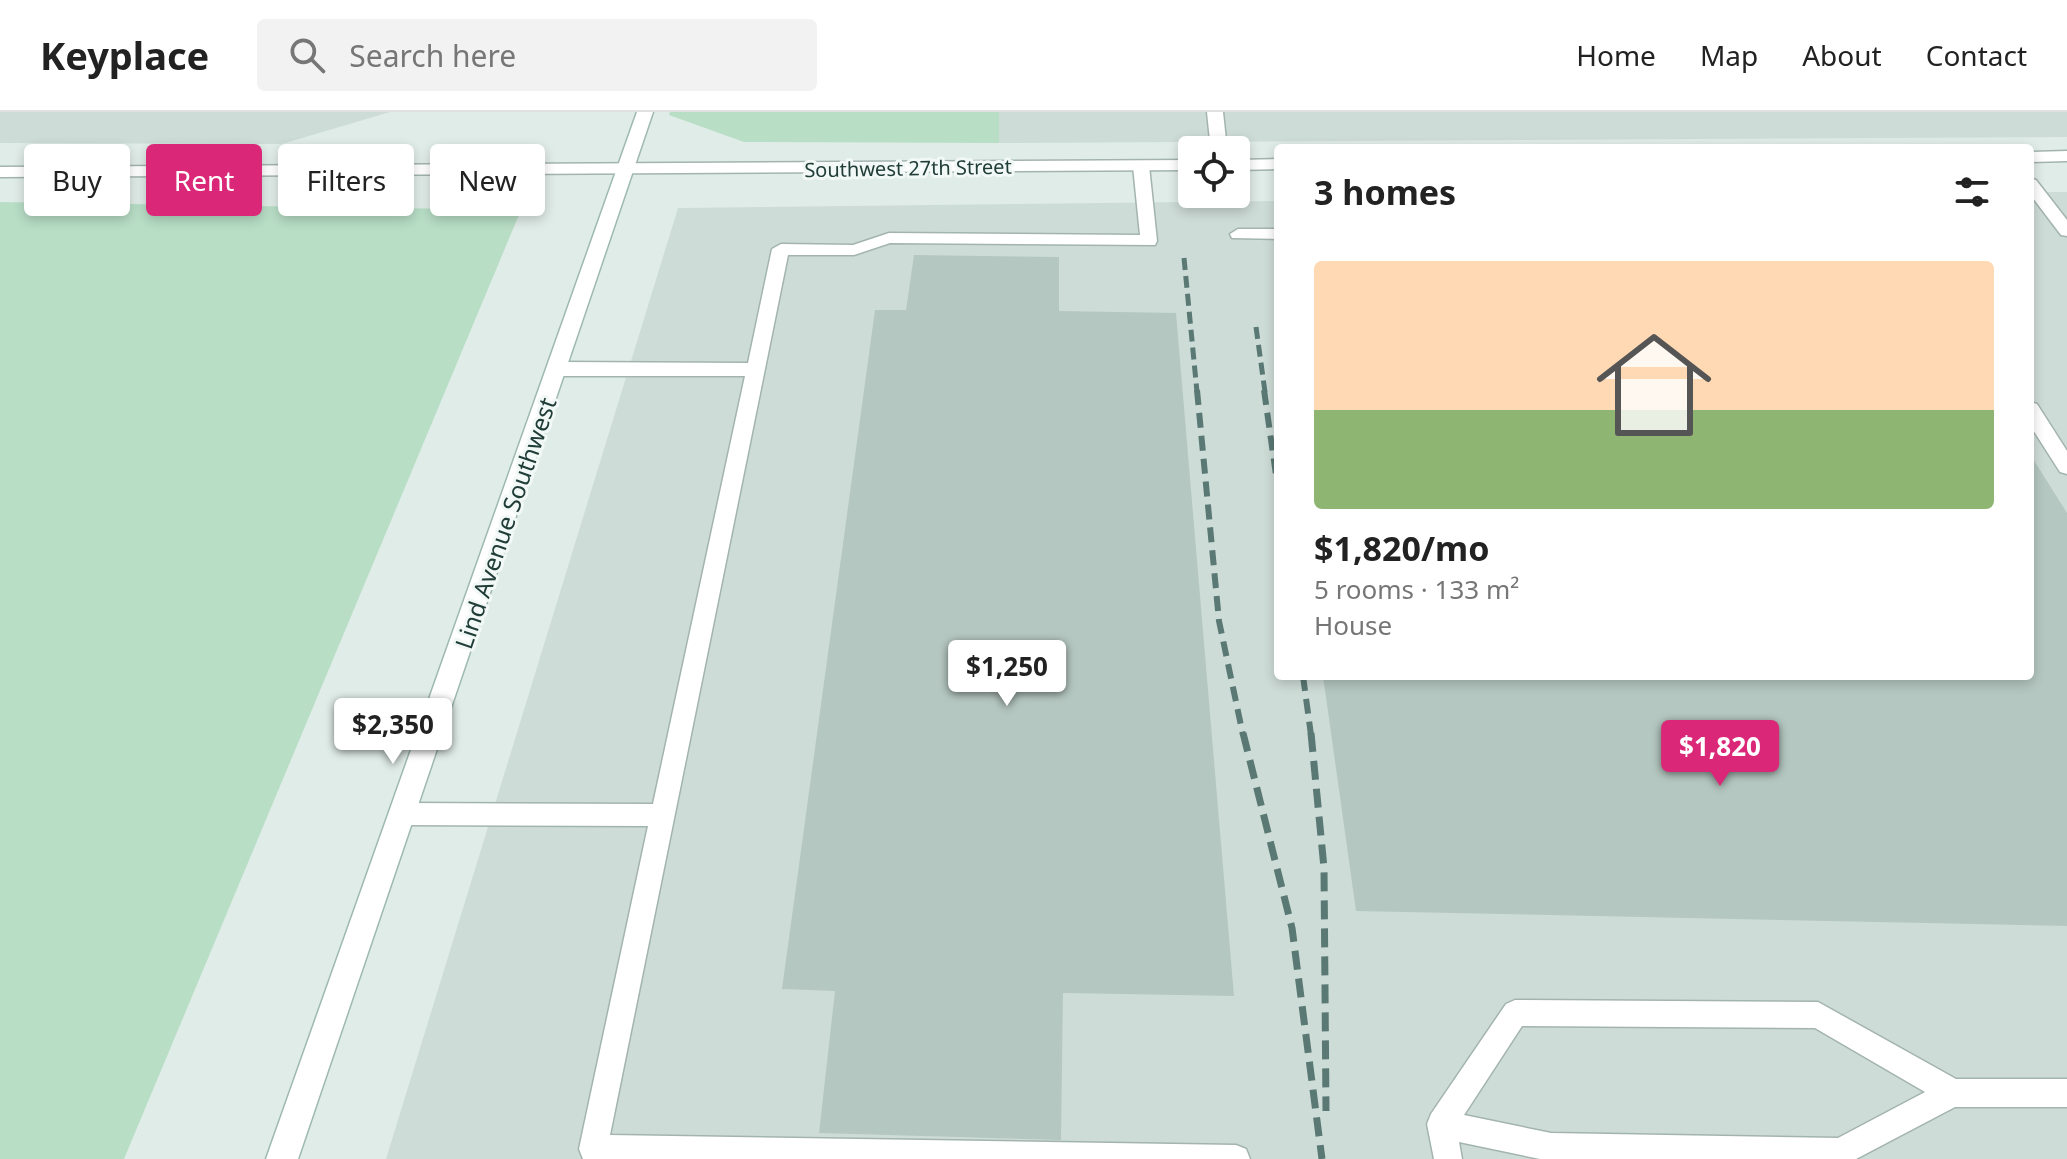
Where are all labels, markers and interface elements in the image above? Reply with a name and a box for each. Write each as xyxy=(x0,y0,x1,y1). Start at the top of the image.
search box xyxy=(257,19,817,91)
text: Keyplace xyxy=(40,29,209,81)
icon: search xyxy=(285,33,329,77)
text: Search here xyxy=(349,35,516,76)
text: Home xyxy=(1576,36,1656,74)
text: Map xyxy=(1700,36,1758,74)
text: About xyxy=(1802,36,1882,74)
text: Contact xyxy=(1926,36,2027,74)
map controls xyxy=(1178,136,1250,208)
button: locate xyxy=(1178,136,1250,208)
chip: Buy xyxy=(24,144,130,216)
chip: Rent xyxy=(146,144,262,216)
chip: Filters xyxy=(278,144,414,216)
chip: New xyxy=(430,144,545,216)
street label: Southwest 27th Street xyxy=(804,153,1012,183)
text: 3 homes xyxy=(1314,169,1456,215)
icon: filters xyxy=(1950,170,1994,214)
icon: home xyxy=(1582,313,1726,457)
street label: Lind Avenue Southwest xyxy=(446,393,564,653)
text: $1,820/mo xyxy=(1314,525,1489,571)
text: 5 rooms · 133 m² xyxy=(1314,571,1519,607)
text: House xyxy=(1314,607,1392,643)
pin: $1,250 xyxy=(942,640,1072,708)
text: $1,250 xyxy=(966,648,1048,684)
pin: $2,350 xyxy=(328,698,458,766)
text: $2,350 xyxy=(352,706,434,742)
pin: $1,820 xyxy=(1655,720,1785,788)
text: $1,820 xyxy=(1679,728,1761,764)

